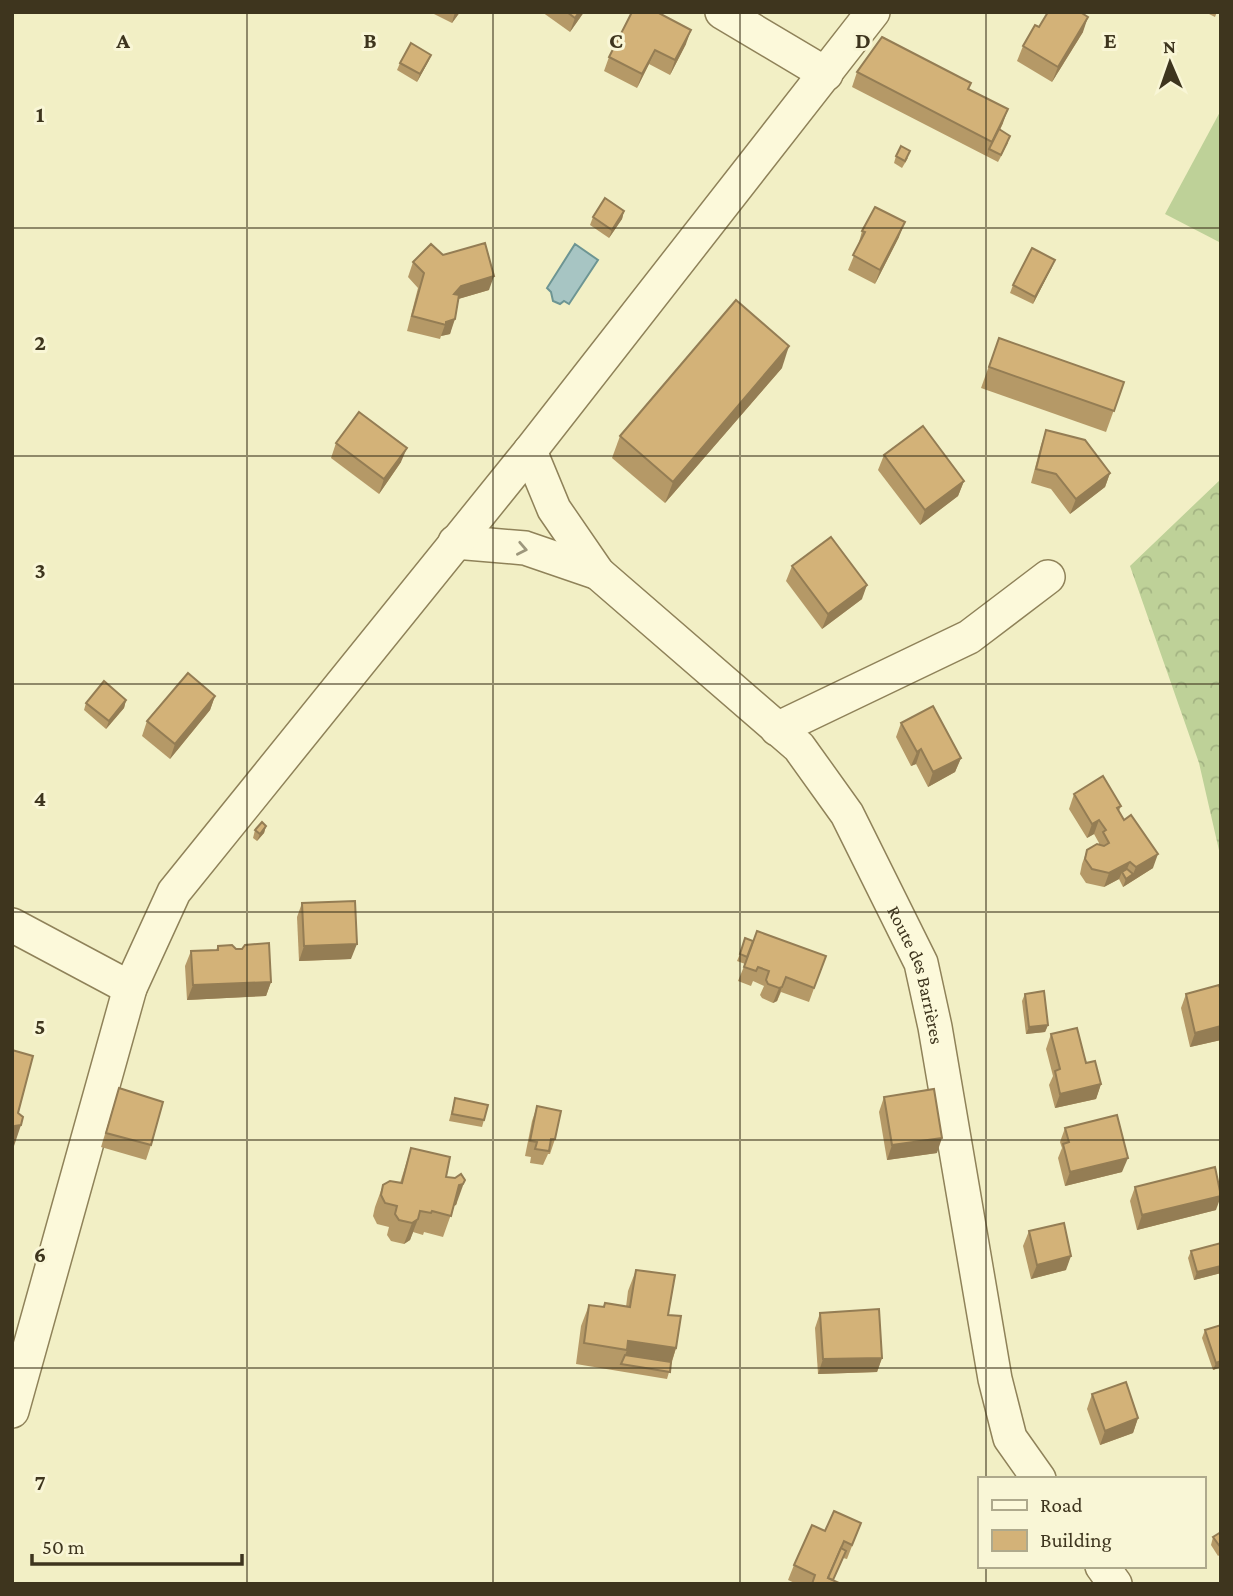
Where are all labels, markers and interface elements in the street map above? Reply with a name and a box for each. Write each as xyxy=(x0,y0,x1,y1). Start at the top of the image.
text: A xyxy=(115,27,130,53)
text: B xyxy=(363,27,377,53)
text: C xyxy=(609,27,623,53)
text: D xyxy=(855,27,871,53)
text: E xyxy=(1103,27,1117,53)
north arrow xyxy=(1135,28,1205,98)
text: N xyxy=(1163,36,1176,57)
text: 1 xyxy=(36,101,45,127)
text: 2 xyxy=(34,329,46,355)
one-way arrow xyxy=(516,541,528,556)
text: 3 xyxy=(34,557,46,583)
text: 4 xyxy=(34,785,46,811)
street label: Route des Barrières xyxy=(883,902,948,1046)
text: 5 xyxy=(34,1013,46,1039)
text: 6 xyxy=(34,1241,46,1267)
text: 7 xyxy=(34,1469,46,1495)
legend xyxy=(978,1477,1205,1568)
text: Road xyxy=(1040,1493,1083,1517)
scale bar xyxy=(32,1522,242,1566)
text: Building xyxy=(1040,1528,1112,1552)
text: 50 m xyxy=(42,1535,85,1559)

